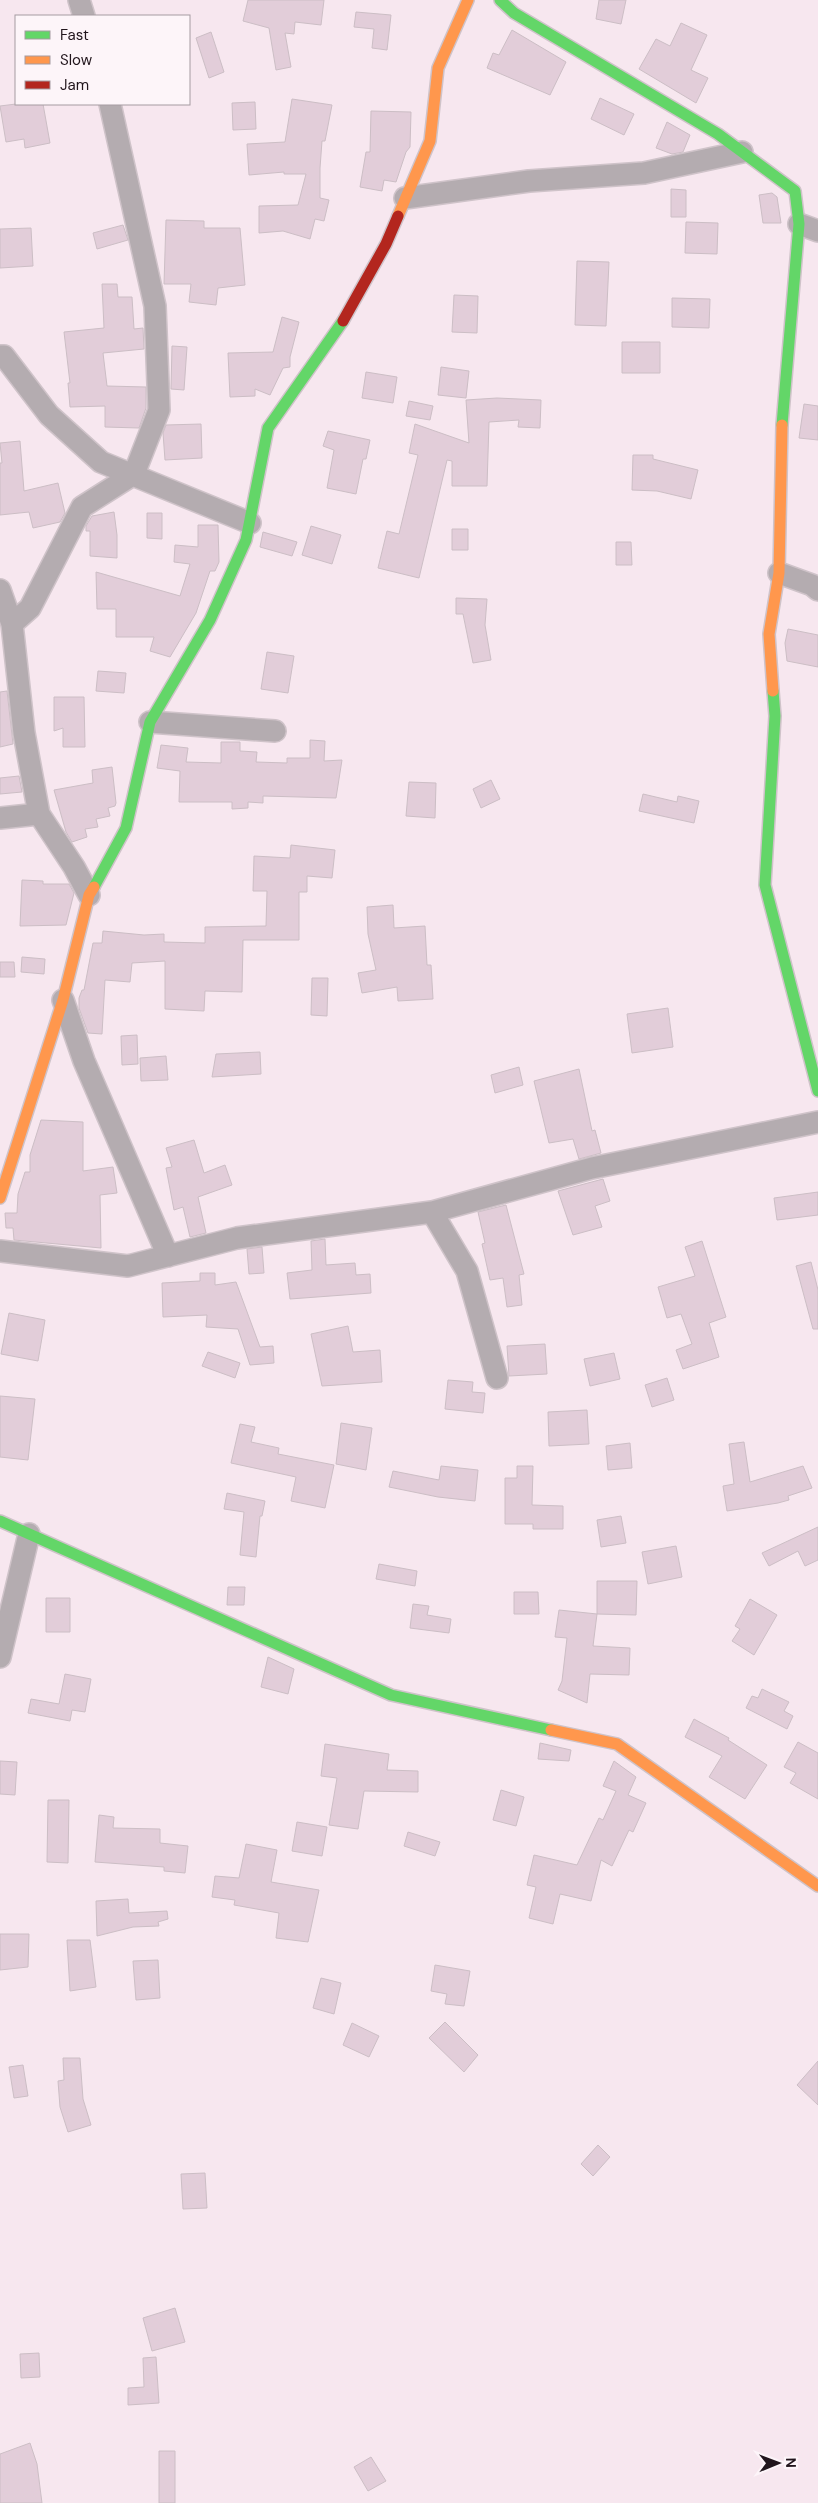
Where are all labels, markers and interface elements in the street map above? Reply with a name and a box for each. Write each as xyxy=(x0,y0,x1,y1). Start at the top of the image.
legend xyxy=(15,15,190,105)
text: Fast xyxy=(60,25,89,45)
text: Slow xyxy=(60,50,93,70)
text: Jam xyxy=(60,75,89,95)
north arrow xyxy=(753,2438,803,2488)
text: N xyxy=(782,2458,800,2468)

